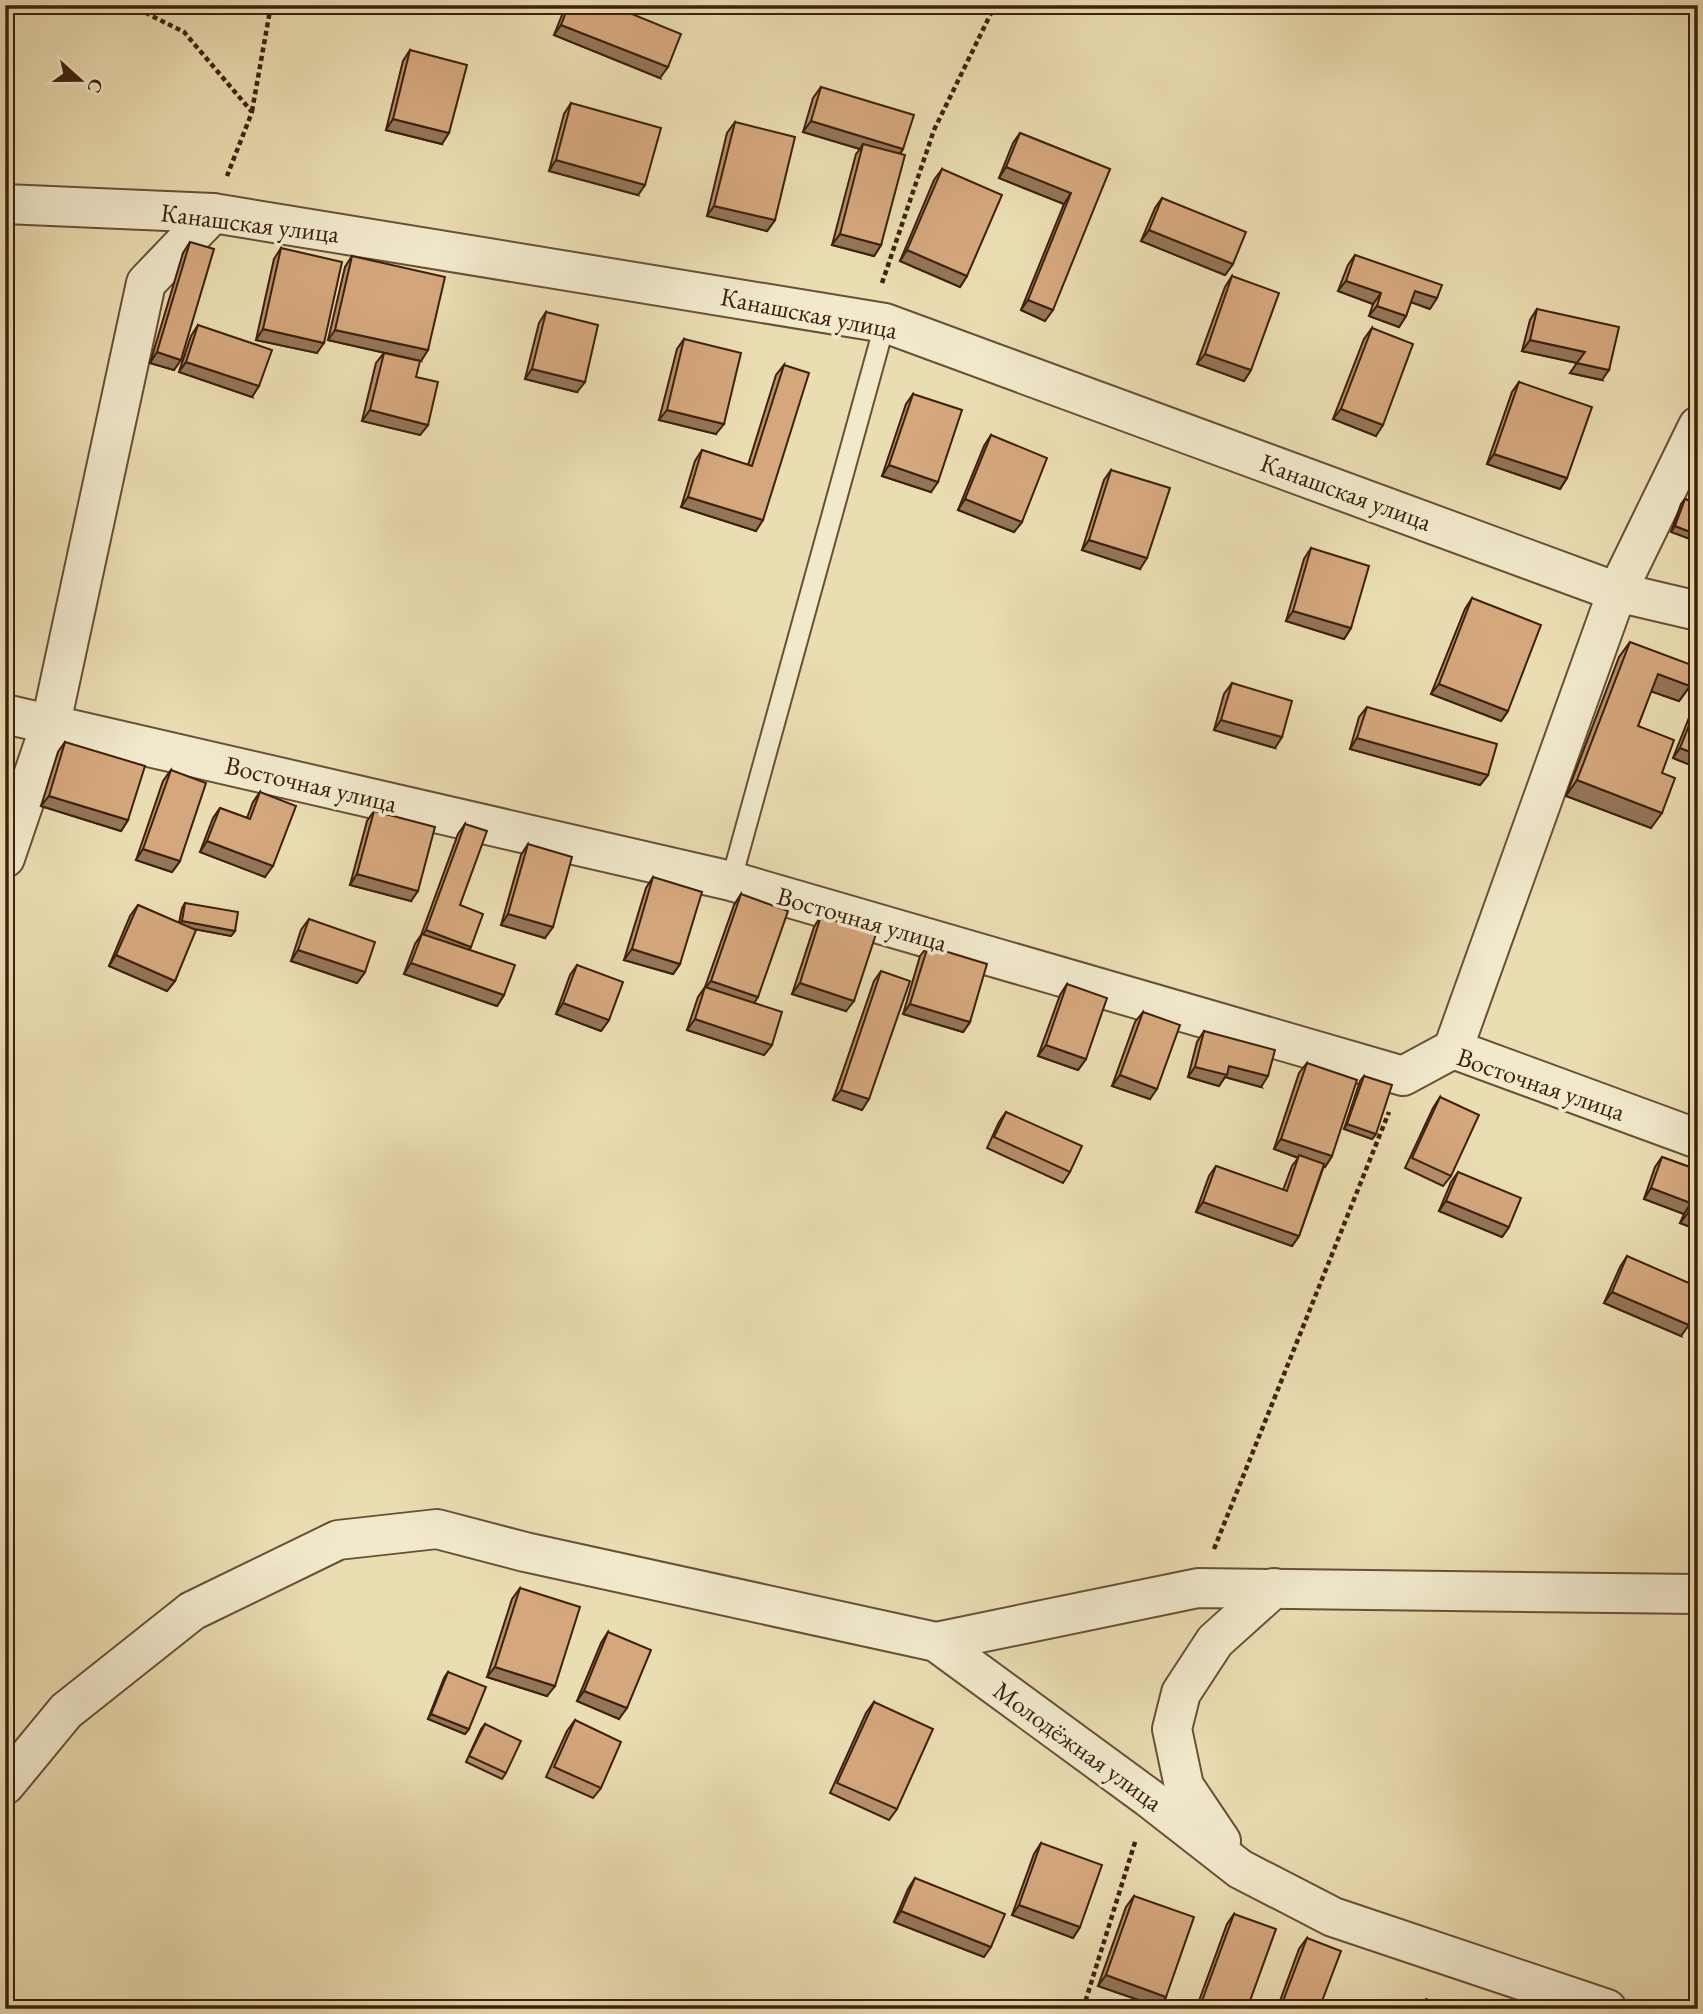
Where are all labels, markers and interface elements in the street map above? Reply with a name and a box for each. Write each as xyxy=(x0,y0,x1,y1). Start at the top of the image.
north arrow xyxy=(46,46,116,116)
text: С xyxy=(81,75,109,97)
street label: Канашская улица xyxy=(159,195,342,251)
street label: Канашская улица xyxy=(718,279,901,347)
street label: Канашская улица xyxy=(1256,445,1437,539)
street label: Восточная улица xyxy=(222,748,401,820)
street label: Восточная улица xyxy=(773,878,952,960)
street label: Восточная улица xyxy=(1453,1039,1630,1129)
street label: Молодёжная улица xyxy=(987,1673,1170,1819)

